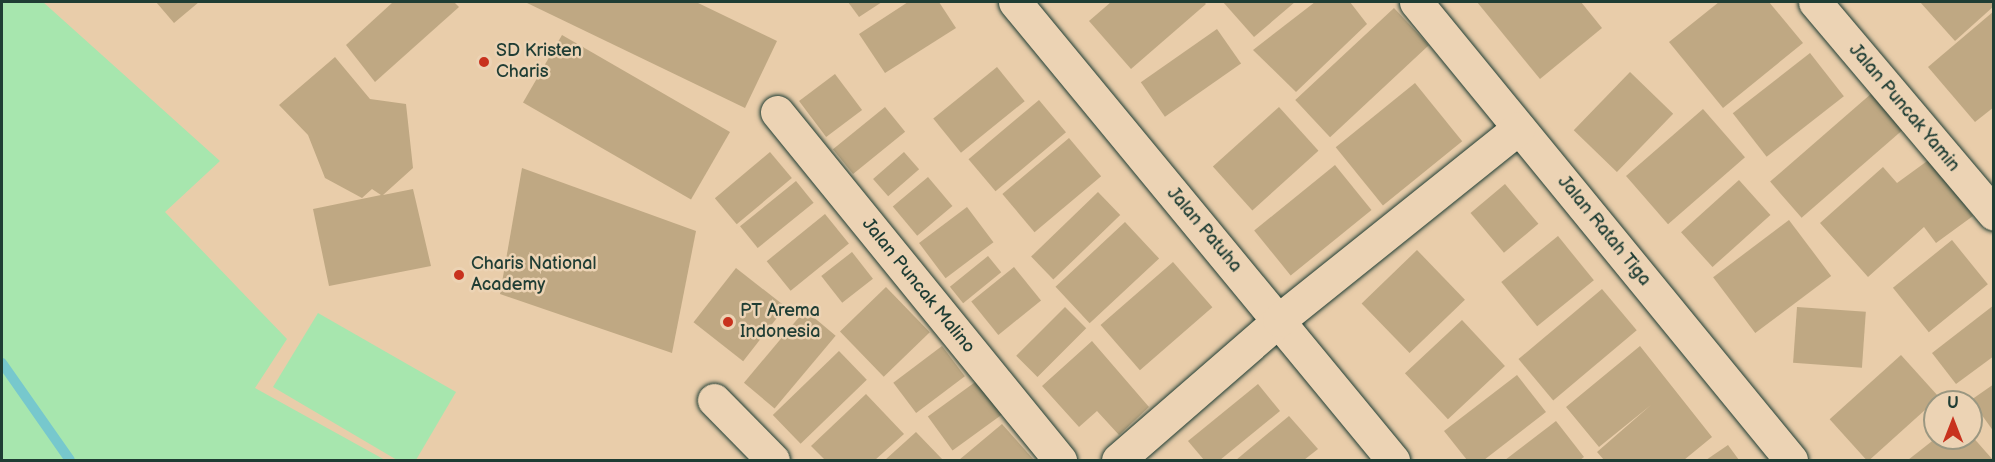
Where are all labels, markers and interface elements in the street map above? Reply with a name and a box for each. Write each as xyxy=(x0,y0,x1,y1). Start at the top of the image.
street label: Jalan Puncak Yamin xyxy=(1844,39,1964,177)
place label: SD Kristen Charis xyxy=(496,41,582,84)
marker: SD Kristen Charis xyxy=(477,55,491,69)
street label: Jalan Ratah Tiga xyxy=(1553,171,1655,291)
street label: Jalan Patuha xyxy=(1162,183,1246,277)
street label: Jalan Puncak Malino xyxy=(857,214,979,358)
place label: Charis National Academy xyxy=(471,254,596,296)
marker: Charis National Academy xyxy=(452,268,466,282)
place label: PT Arema Indonesia xyxy=(740,301,820,344)
marker: PT Arema Indonesia xyxy=(721,315,735,329)
north arrow xyxy=(1923,390,1983,450)
text: U xyxy=(1947,394,1959,413)

